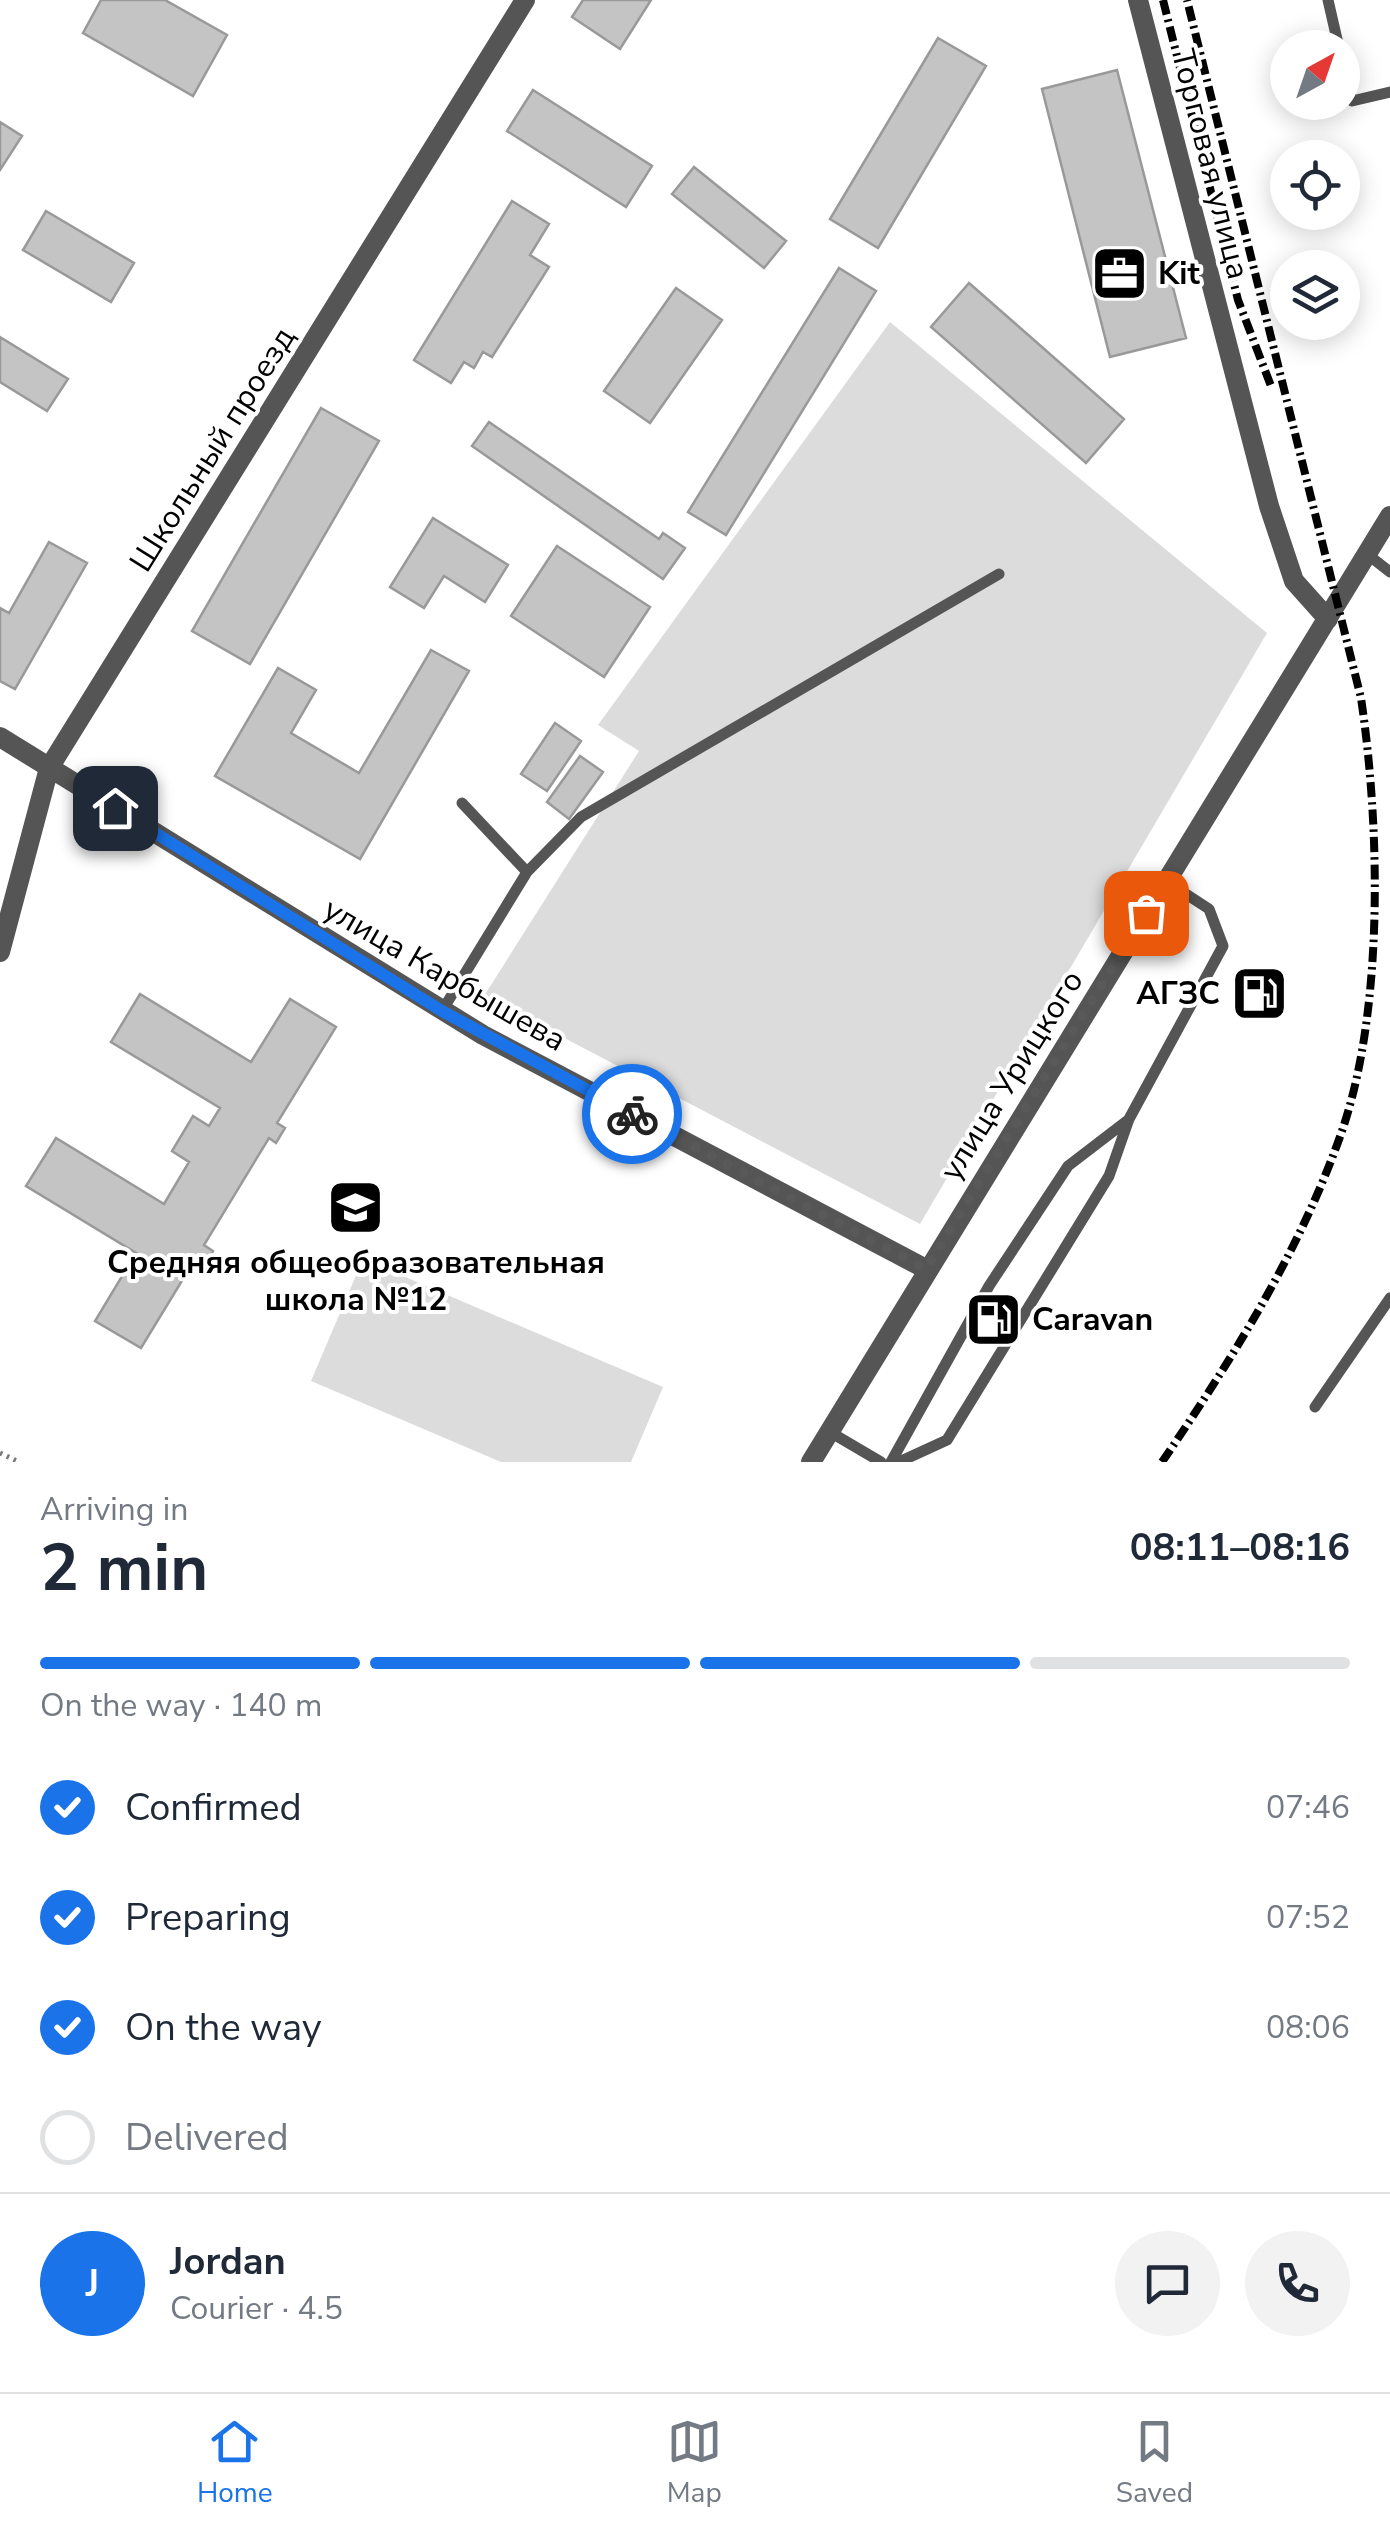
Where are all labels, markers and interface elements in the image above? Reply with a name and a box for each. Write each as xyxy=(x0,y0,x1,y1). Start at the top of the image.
north arrow xyxy=(1270,30,1360,120)
map controls xyxy=(1270,30,1360,340)
street label: Торговая улица xyxy=(1161,45,1260,284)
button: locate xyxy=(1270,140,1360,230)
office icon: Kit xyxy=(1089,243,1149,303)
button: layers xyxy=(1270,250,1360,340)
place label: Kit xyxy=(1158,252,1200,295)
street label: Школьный проезд xyxy=(120,319,305,580)
pin xyxy=(73,766,158,851)
icon: home xyxy=(88,781,143,836)
pin xyxy=(1104,871,1189,956)
icon: bag xyxy=(1119,886,1174,941)
street label: улица Карбышева xyxy=(316,887,574,1061)
street label: улица Урицкого xyxy=(930,962,1093,1189)
fuel station icon: АГЗС xyxy=(1229,963,1289,1023)
place label: АГЗС xyxy=(1136,972,1220,1015)
courier xyxy=(582,1064,682,1164)
icon: bike xyxy=(605,1087,660,1142)
school or university icon: Средняя общеобразовательная школа №12 xyxy=(326,1178,386,1238)
place label: Средняя общеобразовательная школа №12 xyxy=(107,1241,605,1321)
fuel station icon: Caravan xyxy=(963,1289,1023,1349)
place label: Caravan xyxy=(1032,1298,1153,1341)
text: Arriving in xyxy=(40,1488,188,1531)
text: 08:11–08:16 xyxy=(1130,1522,1350,1573)
text: 2 min xyxy=(40,1524,208,1613)
text: On the way · 140 m xyxy=(40,1684,322,1727)
icon: check xyxy=(40,1780,95,1835)
text: Confirmed xyxy=(125,1782,302,1833)
text: 07:46 xyxy=(1266,1786,1350,1829)
icon: check xyxy=(40,1890,95,1945)
text: Preparing xyxy=(125,1892,291,1943)
text: 07:52 xyxy=(1266,1896,1350,1939)
icon: check xyxy=(40,2000,95,2055)
text: On the way xyxy=(125,2002,321,2053)
text: 08:06 xyxy=(1266,2006,1350,2049)
text: Delivered xyxy=(125,2112,289,2163)
button: chat xyxy=(1115,2231,1220,2336)
button: phone xyxy=(1245,2231,1350,2336)
text: Jordan xyxy=(170,2236,286,2287)
text: J xyxy=(86,2258,99,2309)
text: Courier · 4.5 xyxy=(170,2287,343,2330)
tab: Home xyxy=(197,2414,273,2512)
tab: Map xyxy=(667,2414,722,2512)
tab: Saved xyxy=(1116,2414,1193,2512)

